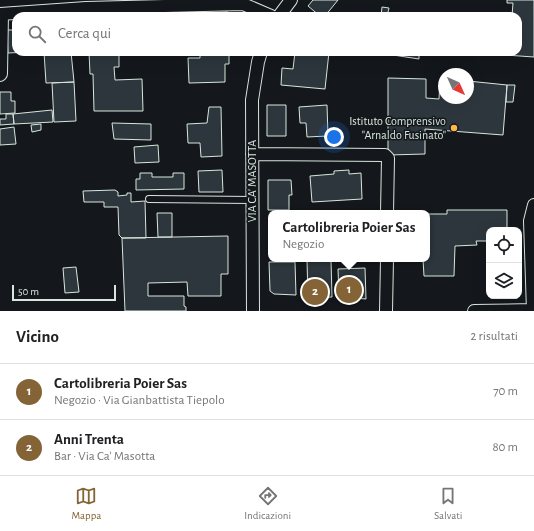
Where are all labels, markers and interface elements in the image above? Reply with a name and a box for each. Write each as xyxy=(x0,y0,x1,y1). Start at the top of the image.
search box xyxy=(12,12,522,56)
icon: search xyxy=(26,23,48,45)
text: Cerca qui xyxy=(58,26,111,41)
north arrow xyxy=(438,68,474,104)
place label: Istituto Comprensivo "Arnaldo Fusinato" xyxy=(349,115,446,141)
marker: Istituto Comprensivo "Arnaldo Fusinato" xyxy=(449,123,459,133)
your location xyxy=(324,127,344,147)
street label: VIA CA' MASOTTA xyxy=(246,140,258,222)
popup xyxy=(268,210,430,262)
text: Cartolibreria Poier Sas xyxy=(283,220,416,235)
map controls xyxy=(486,227,522,299)
button: locate xyxy=(486,227,522,263)
text: Negozio xyxy=(283,238,324,251)
button: layers xyxy=(486,263,522,299)
pin: 1 xyxy=(336,275,362,305)
pin: 2 xyxy=(302,277,328,307)
scale bar xyxy=(12,283,116,302)
text: 50 m xyxy=(18,286,39,297)
text: Vicino xyxy=(16,328,59,345)
text: 2 risultati xyxy=(470,330,518,343)
text: Cartolibreria Poier Sas xyxy=(54,376,187,391)
text: 1 xyxy=(27,385,31,398)
text: 70 m xyxy=(493,385,518,398)
text: Negozio · Via Gianbattista Tiepolo xyxy=(54,394,225,407)
text: Anni Trenta xyxy=(54,432,124,447)
text: 2 xyxy=(26,441,32,454)
text: 80 m xyxy=(492,441,518,454)
text: Bar · Via Ca' Masotta xyxy=(54,450,155,463)
tab: Mappa xyxy=(71,485,101,522)
tab: Indicazioni xyxy=(244,485,291,522)
tab: Salvati xyxy=(434,485,463,522)

